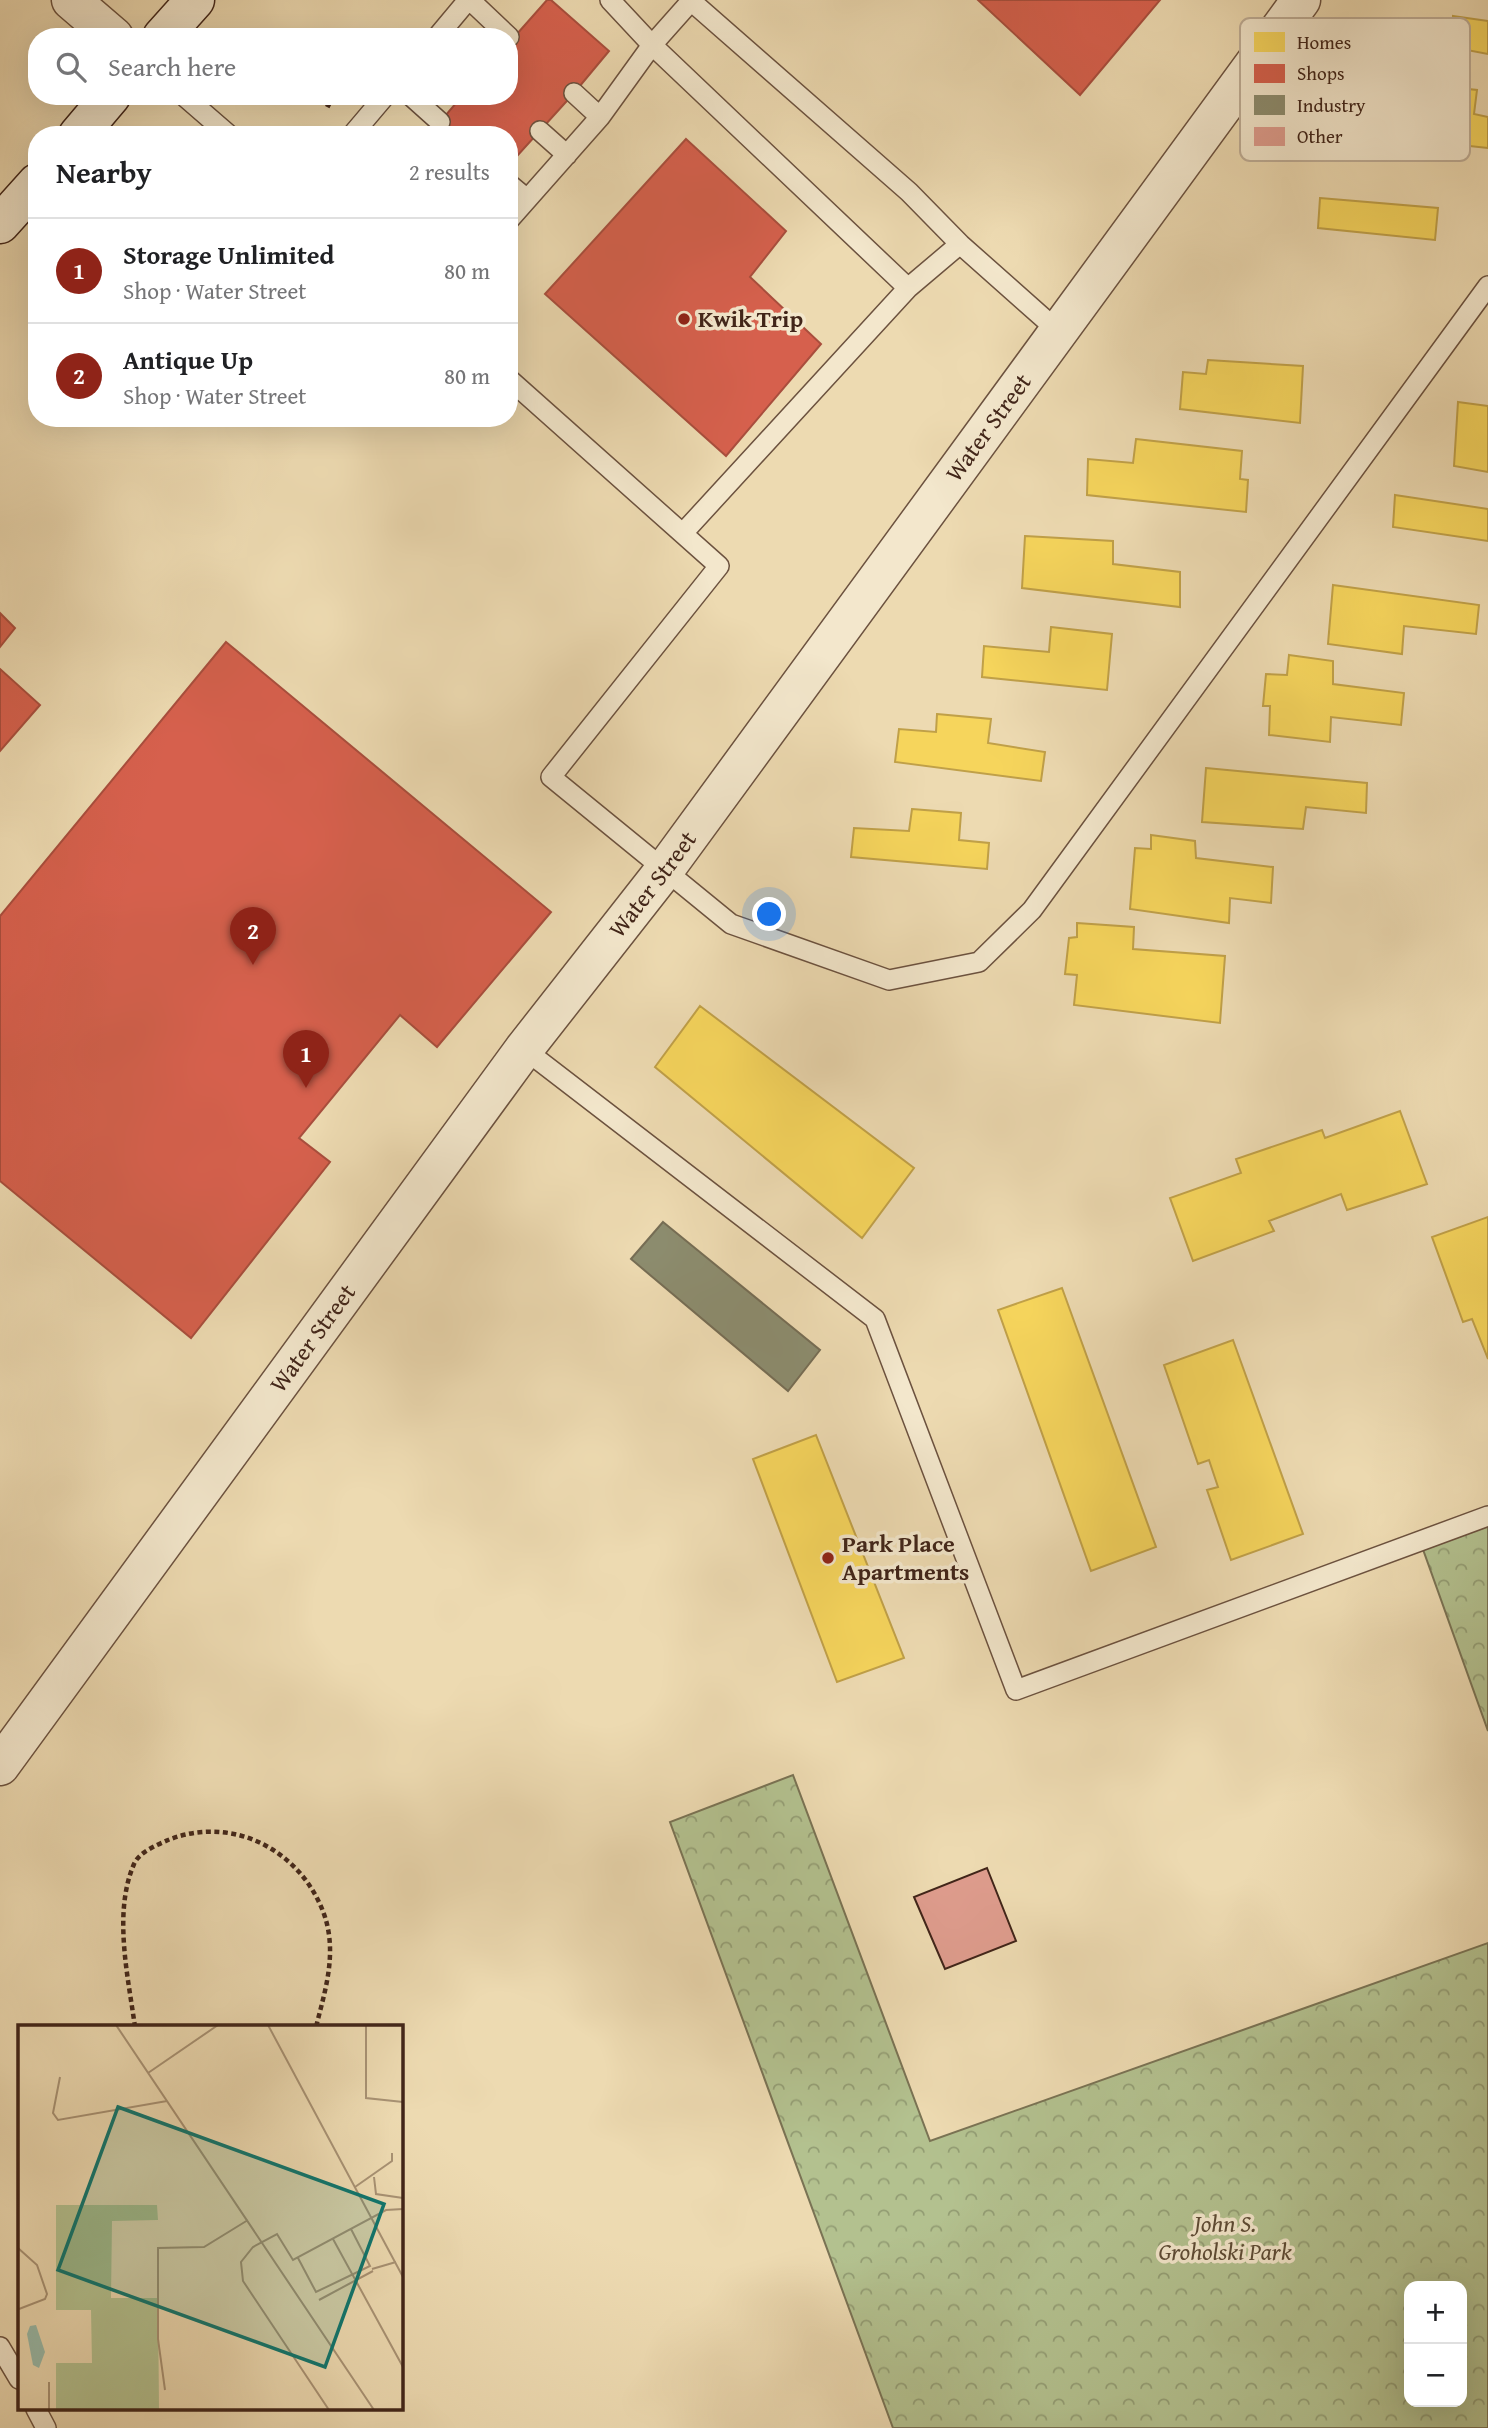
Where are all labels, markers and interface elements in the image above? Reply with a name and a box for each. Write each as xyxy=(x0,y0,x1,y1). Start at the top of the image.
legend xyxy=(1240,18,1470,161)
search box xyxy=(28,28,518,105)
text: Homes xyxy=(1297,28,1351,56)
text: Search here xyxy=(108,47,236,86)
icon: search xyxy=(52,48,90,86)
text: Shops xyxy=(1297,59,1344,87)
text: Industry xyxy=(1297,91,1366,119)
text: Other xyxy=(1297,122,1343,150)
text: Nearby xyxy=(56,150,152,194)
text: 2 results xyxy=(409,155,490,188)
text: Storage Unlimited xyxy=(123,235,334,274)
text: 1 xyxy=(73,254,85,287)
text: 80 m xyxy=(444,254,490,287)
text: Shop · Water Street xyxy=(123,274,306,307)
place label: Kwik Trip xyxy=(698,301,803,336)
marker: Kwik Trip xyxy=(676,311,692,327)
text: Antique Up xyxy=(123,340,253,379)
text: 2 xyxy=(73,359,85,392)
text: 80 m xyxy=(444,359,490,392)
street label: Water Street xyxy=(936,365,1040,489)
text: Shop · Water Street xyxy=(123,379,306,412)
street label: Water Street xyxy=(600,823,705,945)
your location xyxy=(752,897,786,931)
pin: 2 xyxy=(230,907,276,965)
pin: 1 xyxy=(283,1030,329,1088)
street label: Water Street xyxy=(261,1276,364,1399)
place label: Park Place Apartments xyxy=(842,1526,969,1589)
marker: Park Place Apartments xyxy=(820,1550,836,1566)
inset map xyxy=(18,2025,402,2410)
park label: John S. Groholski Park xyxy=(1158,2206,1292,2269)
map controls xyxy=(1404,2281,1467,2407)
button: + xyxy=(1404,2281,1467,2344)
button: − xyxy=(1404,2344,1467,2407)

